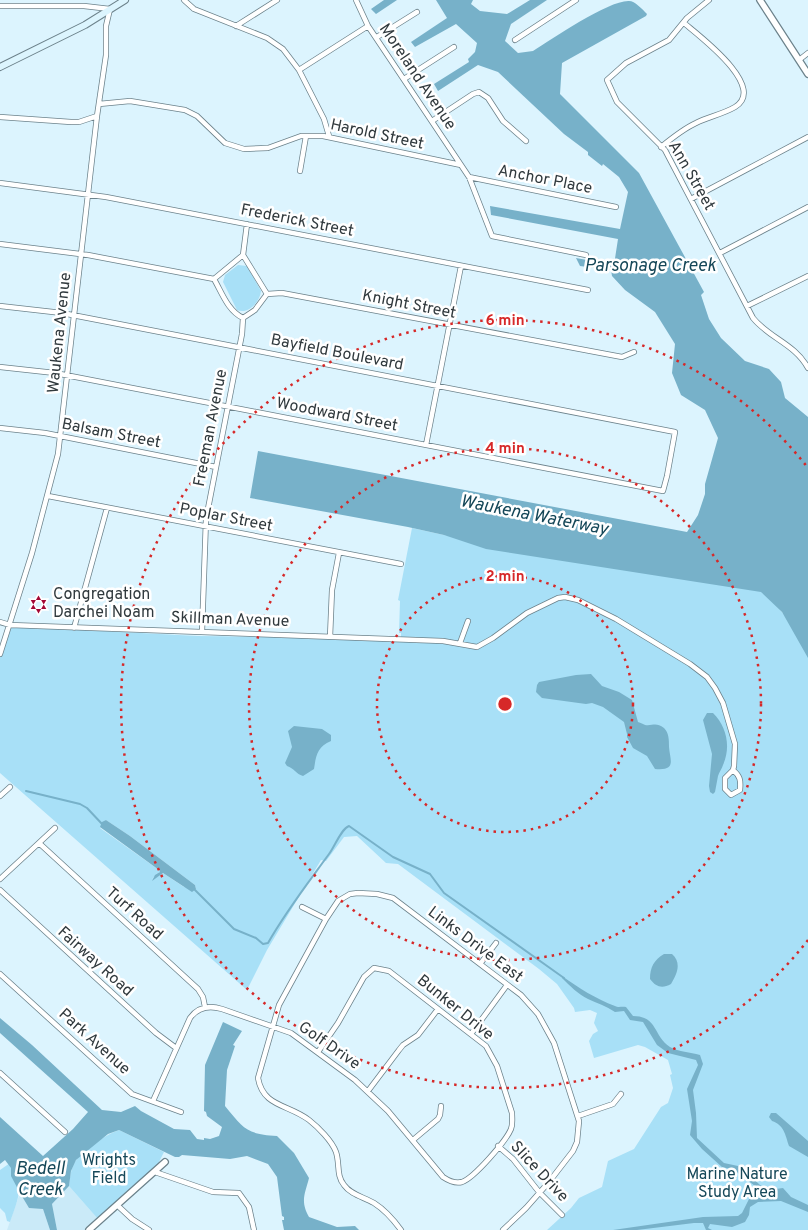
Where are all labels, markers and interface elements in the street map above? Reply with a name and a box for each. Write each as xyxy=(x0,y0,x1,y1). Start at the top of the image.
street label: Moreland Avenue xyxy=(374,20,460,134)
street label: Harold Street xyxy=(328,115,426,155)
street label: Ann Street xyxy=(663,138,719,214)
street label: Anchor Place xyxy=(496,161,594,199)
street label: Frederick Street xyxy=(239,200,355,242)
water label: Parsonage Creek xyxy=(584,255,717,278)
street label: Waukena Avenue xyxy=(44,272,76,394)
street label: Knight Street xyxy=(360,286,458,324)
text: 6 min xyxy=(485,312,525,331)
street label: Bayfield Boulevard xyxy=(269,330,405,376)
street label: Freeman Avenue xyxy=(190,368,232,488)
street label: Woodward Street xyxy=(275,393,399,437)
street label: Balsam Street xyxy=(60,415,162,453)
text: 4 min xyxy=(485,440,525,459)
water label: Waukena Waterway xyxy=(458,490,612,542)
street label: Poplar Street xyxy=(178,499,274,537)
text: 2 min xyxy=(485,568,525,587)
place label: Congregation Darchei Noam xyxy=(53,585,154,623)
synagogue icon: Congregation Darchei Noam xyxy=(29,594,49,614)
street label: Skillman Avenue xyxy=(170,608,290,632)
centre of rings xyxy=(496,695,514,713)
street label: Turf Road xyxy=(101,883,167,945)
street label: Links Drive East xyxy=(423,903,527,987)
street label: Fairway Road xyxy=(53,923,137,1001)
street label: Bunker Drive xyxy=(412,971,498,1045)
street label: Park Avenue xyxy=(54,1005,134,1079)
street label: Golf Drive xyxy=(294,1017,364,1075)
street label: Slice Drive xyxy=(506,1137,572,1207)
park label: Wrights Field xyxy=(82,1151,136,1189)
water label: Bedell Creek xyxy=(15,1158,66,1202)
park label: Marine Nature Study Area xyxy=(686,1165,788,1203)

